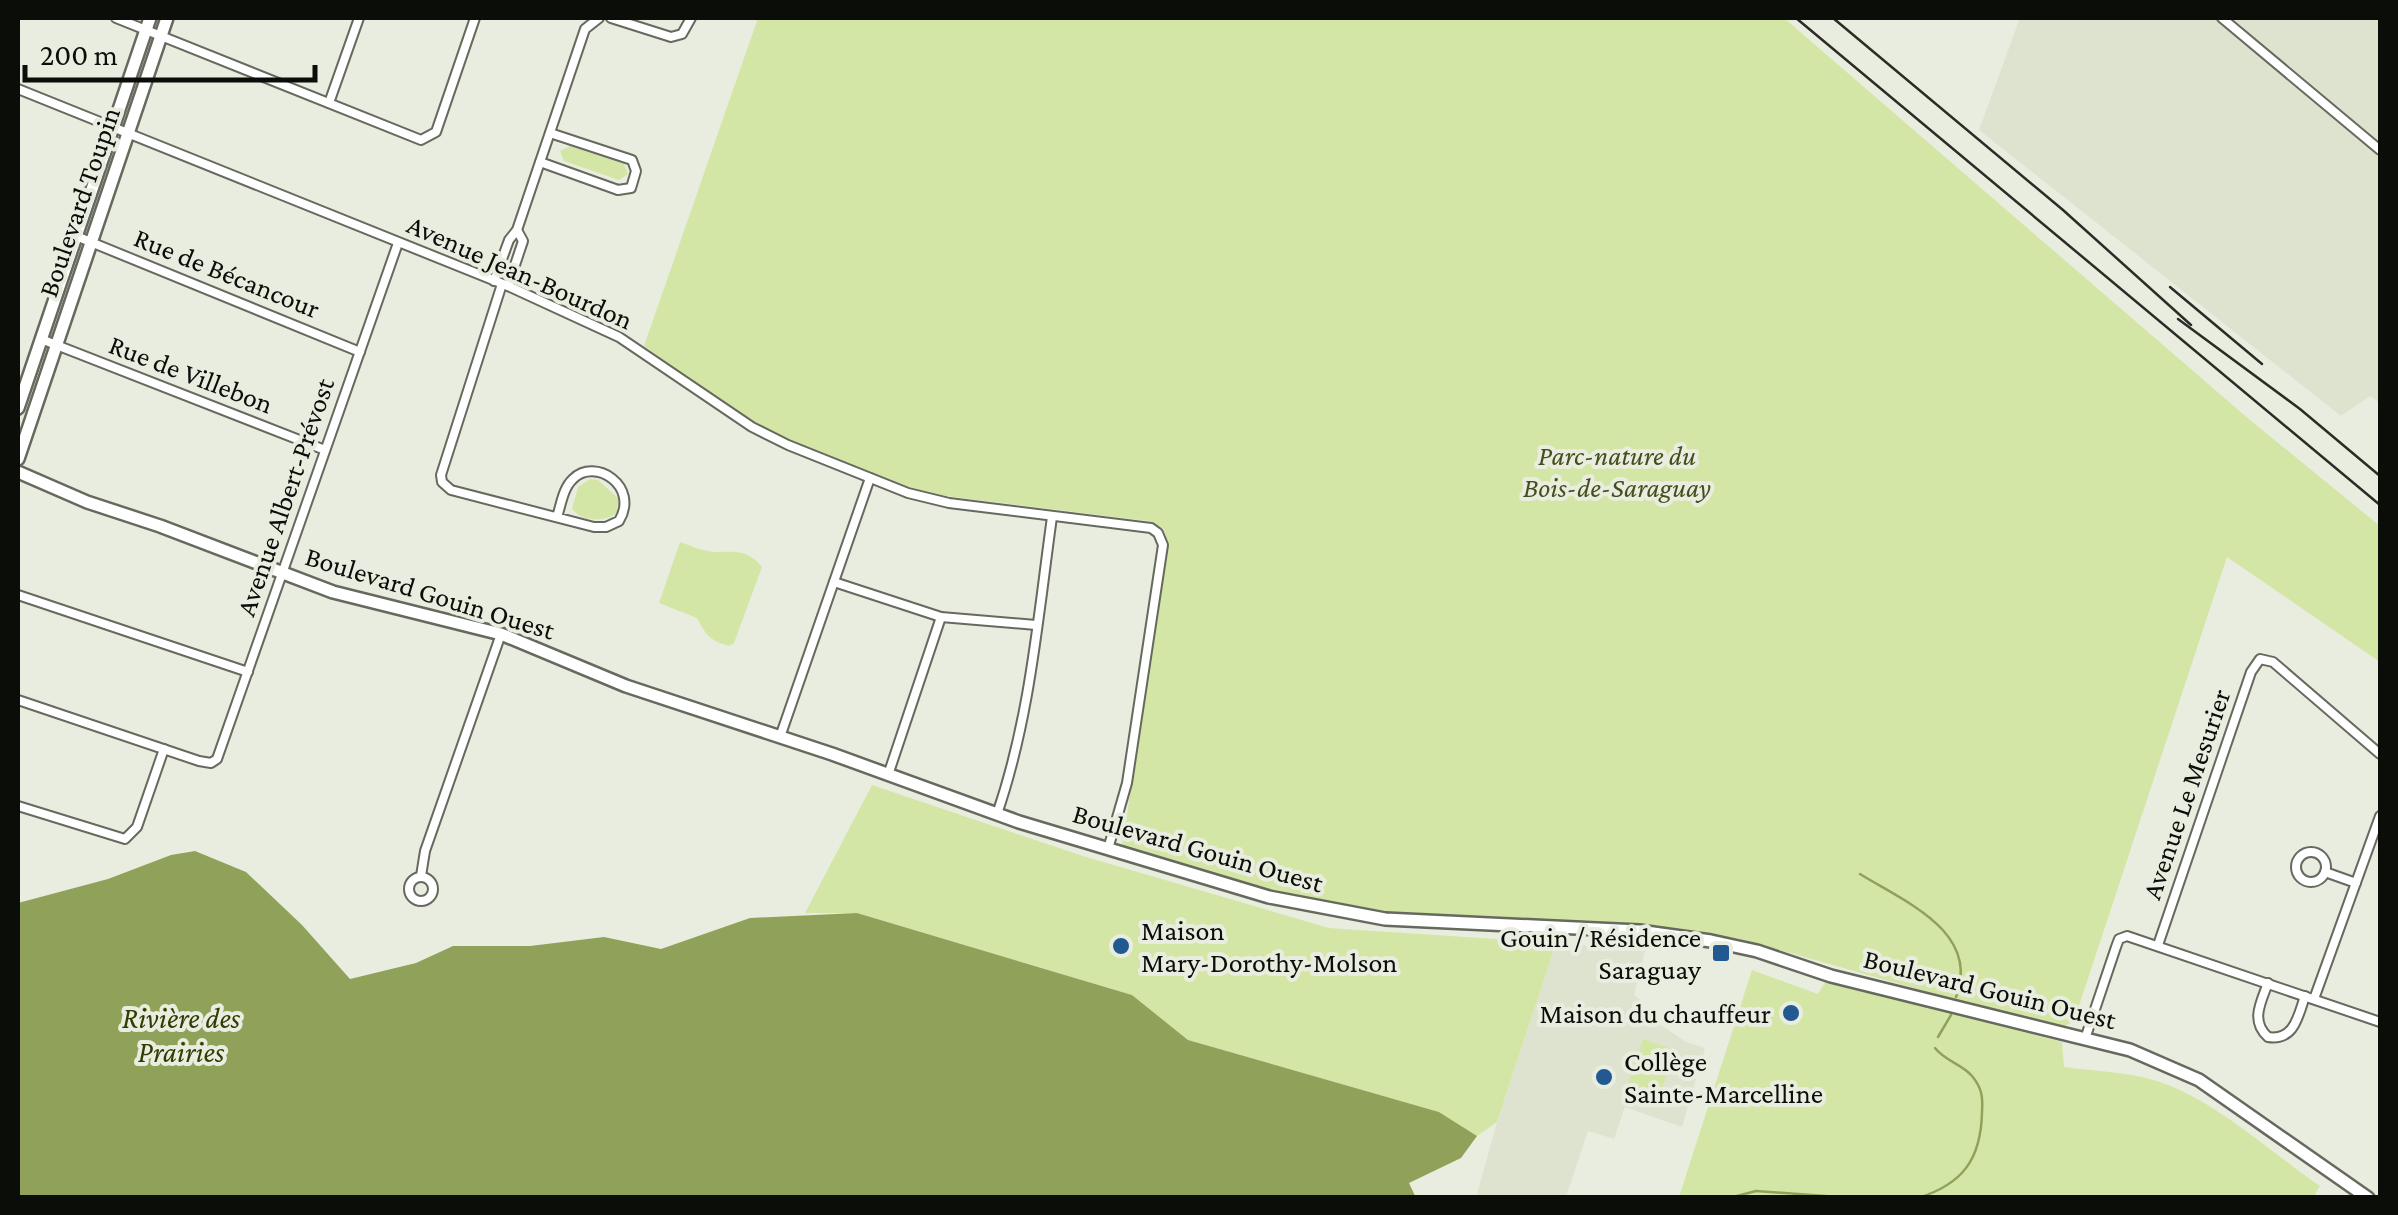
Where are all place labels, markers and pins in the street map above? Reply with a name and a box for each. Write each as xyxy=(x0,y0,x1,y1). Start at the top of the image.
place label: Maison Mary-Dorothy-Molson xyxy=(1141,915,1397,978)
place label: Gouin / Résidence Saraguay xyxy=(1500,922,1702,985)
marker: Maison Mary-Dorothy-Molson xyxy=(1110,935,1132,957)
marker: Gouin / Résidence Saraguay xyxy=(1710,942,1732,964)
place label: Maison du chauffeur xyxy=(1540,998,1771,1029)
marker: Maison du chauffeur xyxy=(1780,1002,1802,1024)
place label: Collège Sainte-Marcelline xyxy=(1624,1046,1823,1109)
marker: Collège Sainte-Marcelline xyxy=(1593,1066,1615,1088)

